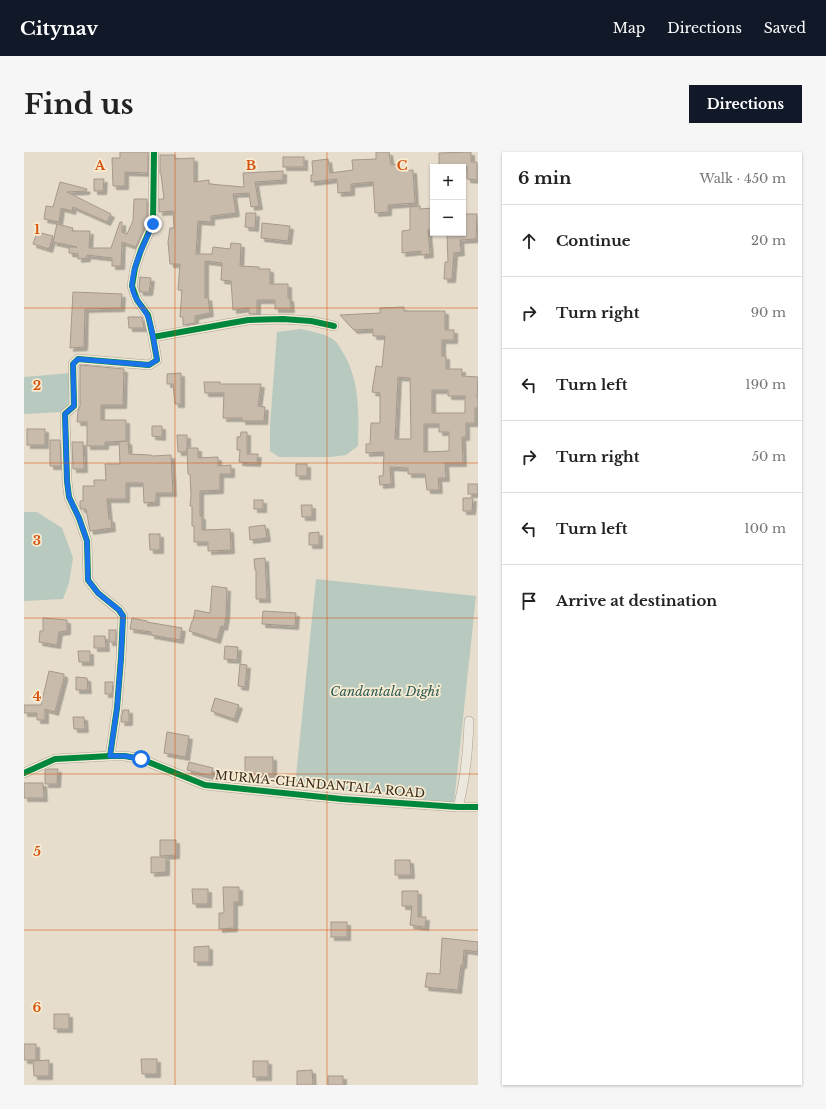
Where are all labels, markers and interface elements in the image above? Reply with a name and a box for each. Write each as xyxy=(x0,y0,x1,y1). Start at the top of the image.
text: Citynav xyxy=(20,17,98,40)
text: Map xyxy=(613,19,645,37)
text: Directions xyxy=(667,19,742,37)
text: Saved xyxy=(764,19,806,37)
button: Directions xyxy=(689,85,802,123)
text: Find us xyxy=(24,87,134,122)
text: A xyxy=(94,157,106,174)
text: B xyxy=(246,157,256,174)
text: C xyxy=(397,157,408,174)
map controls xyxy=(430,164,466,236)
button: + xyxy=(430,164,466,200)
text: 6 min xyxy=(518,168,571,189)
text: Walk · 450 m xyxy=(699,170,786,187)
button: − xyxy=(430,200,466,236)
route end xyxy=(144,215,162,233)
text: 1 xyxy=(34,221,40,238)
icon: ahead xyxy=(518,230,540,252)
text: Continue xyxy=(556,231,631,250)
text: 20 m xyxy=(751,232,786,249)
icon: right xyxy=(518,302,540,324)
text: Turn right xyxy=(556,303,639,322)
text: 90 m xyxy=(751,304,786,321)
icon: left xyxy=(518,374,540,396)
text: Turn left xyxy=(556,375,627,394)
text: 190 m xyxy=(745,376,786,393)
text: 2 xyxy=(33,377,41,394)
icon: right xyxy=(518,446,540,468)
text: Turn right xyxy=(556,447,639,466)
text: 50 m xyxy=(752,448,786,465)
icon: left xyxy=(518,518,540,540)
text: Turn left xyxy=(556,519,627,538)
text: 100 m xyxy=(744,520,786,537)
text: 3 xyxy=(33,532,41,549)
icon: arrive xyxy=(518,590,540,612)
text: Arrive at destination xyxy=(556,591,717,610)
water label: Candantala Dighi xyxy=(330,683,440,700)
text: 4 xyxy=(33,688,42,705)
route start xyxy=(132,750,150,768)
street label: MURMA-CHANDANTALA ROAD xyxy=(214,767,426,801)
text: 5 xyxy=(33,843,41,860)
text: 6 xyxy=(33,999,42,1016)

